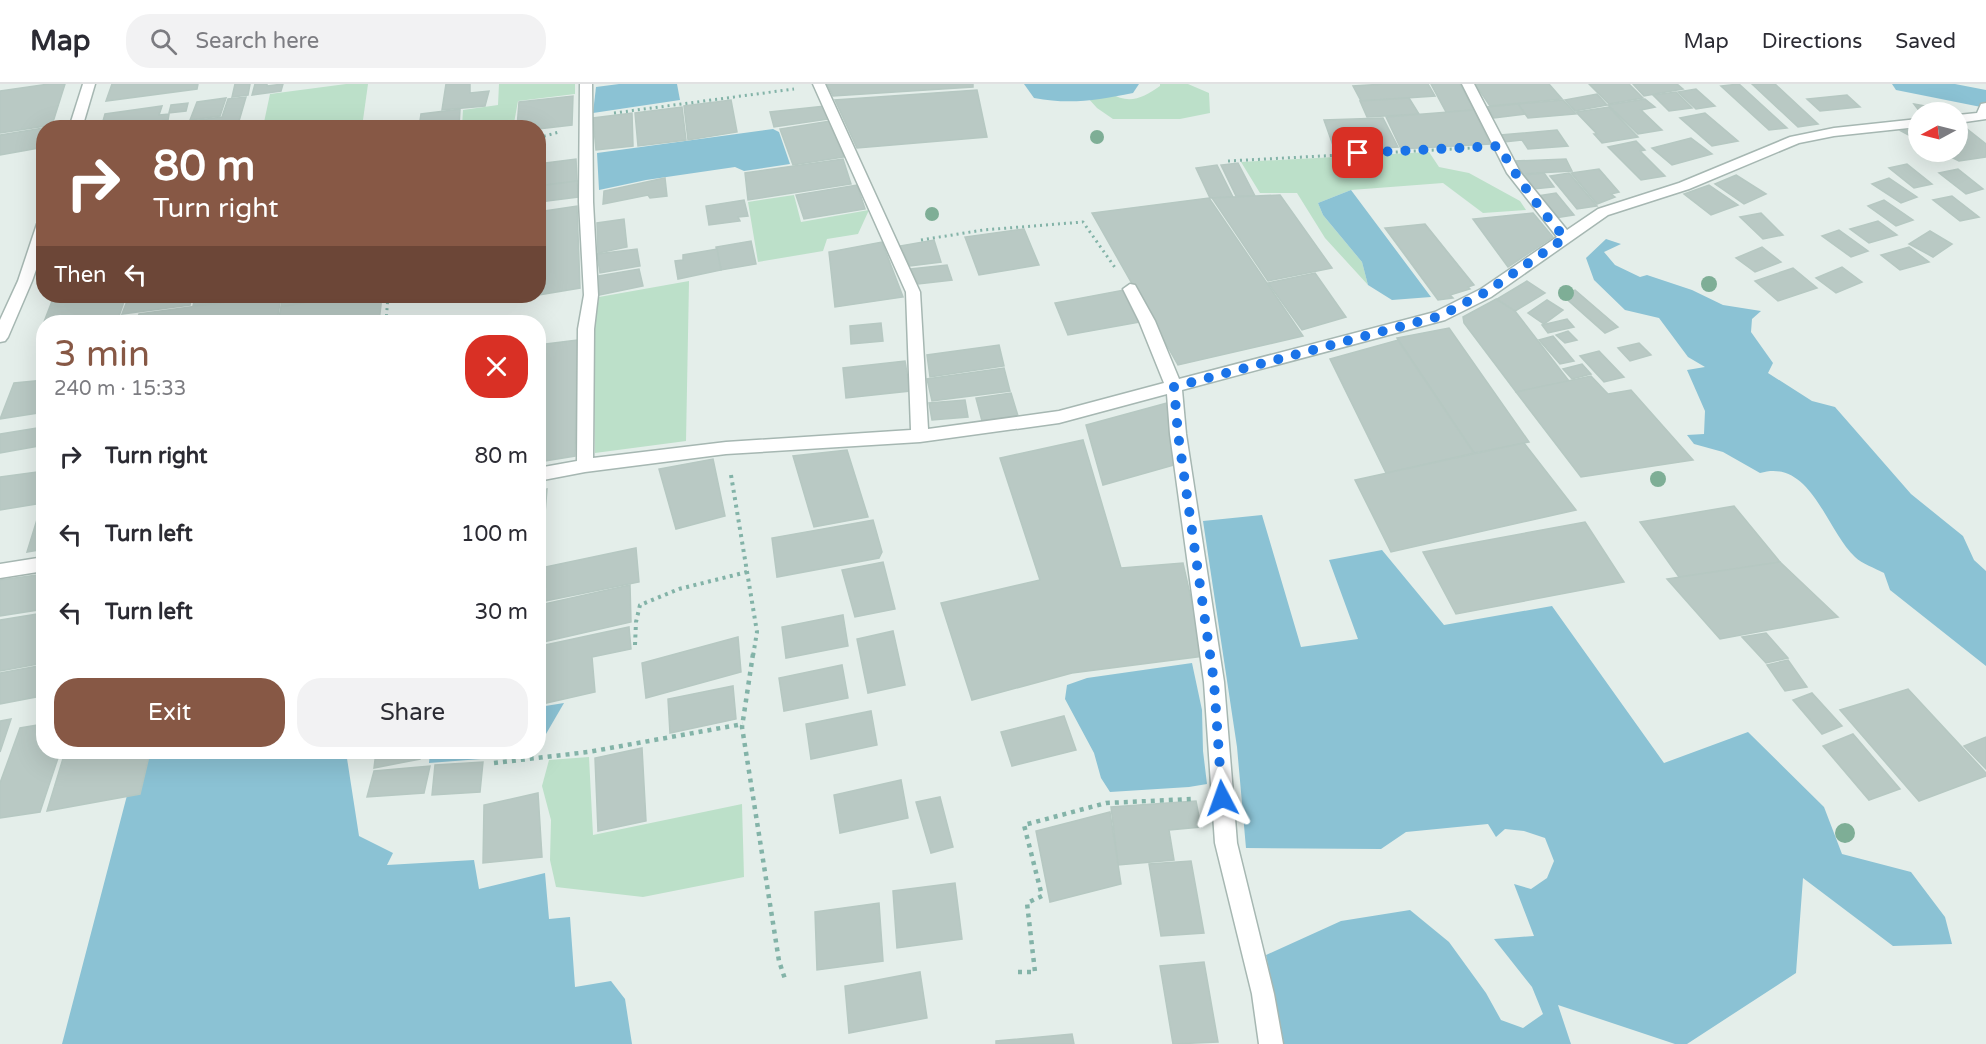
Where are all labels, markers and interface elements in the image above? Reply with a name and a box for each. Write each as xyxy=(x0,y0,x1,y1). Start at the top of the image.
search box xyxy=(126,14,546,68)
text: Map xyxy=(30,24,90,58)
icon: search xyxy=(147,25,180,58)
text: Search here xyxy=(195,28,319,54)
text: Map xyxy=(1683,29,1729,54)
text: Directions xyxy=(1762,29,1862,54)
text: Saved xyxy=(1895,29,1956,54)
north arrow xyxy=(1908,102,1968,162)
map controls xyxy=(1908,102,1968,162)
pin xyxy=(1332,127,1383,178)
icon: arrive xyxy=(1341,136,1374,169)
text: 80 m xyxy=(153,141,255,192)
icon: right xyxy=(54,144,132,222)
text: Turn right xyxy=(153,192,279,225)
icon: left xyxy=(119,258,152,291)
text: Then xyxy=(54,262,107,288)
text: 3 min xyxy=(54,333,150,376)
button: close xyxy=(465,335,528,398)
text: 240 m · 15:33 xyxy=(54,377,186,401)
icon: right xyxy=(54,440,87,473)
text: Turn right xyxy=(105,443,207,469)
text: 80 m xyxy=(474,443,528,469)
icon: left xyxy=(54,518,87,551)
text: Turn left xyxy=(105,521,193,547)
text: 100 m xyxy=(461,521,528,547)
icon: left xyxy=(54,596,87,629)
text: Turn left xyxy=(105,599,193,625)
text: 30 m xyxy=(474,599,528,625)
button: Exit xyxy=(54,678,285,747)
button: Share xyxy=(297,678,528,747)
position arrow xyxy=(1190,766,1254,830)

